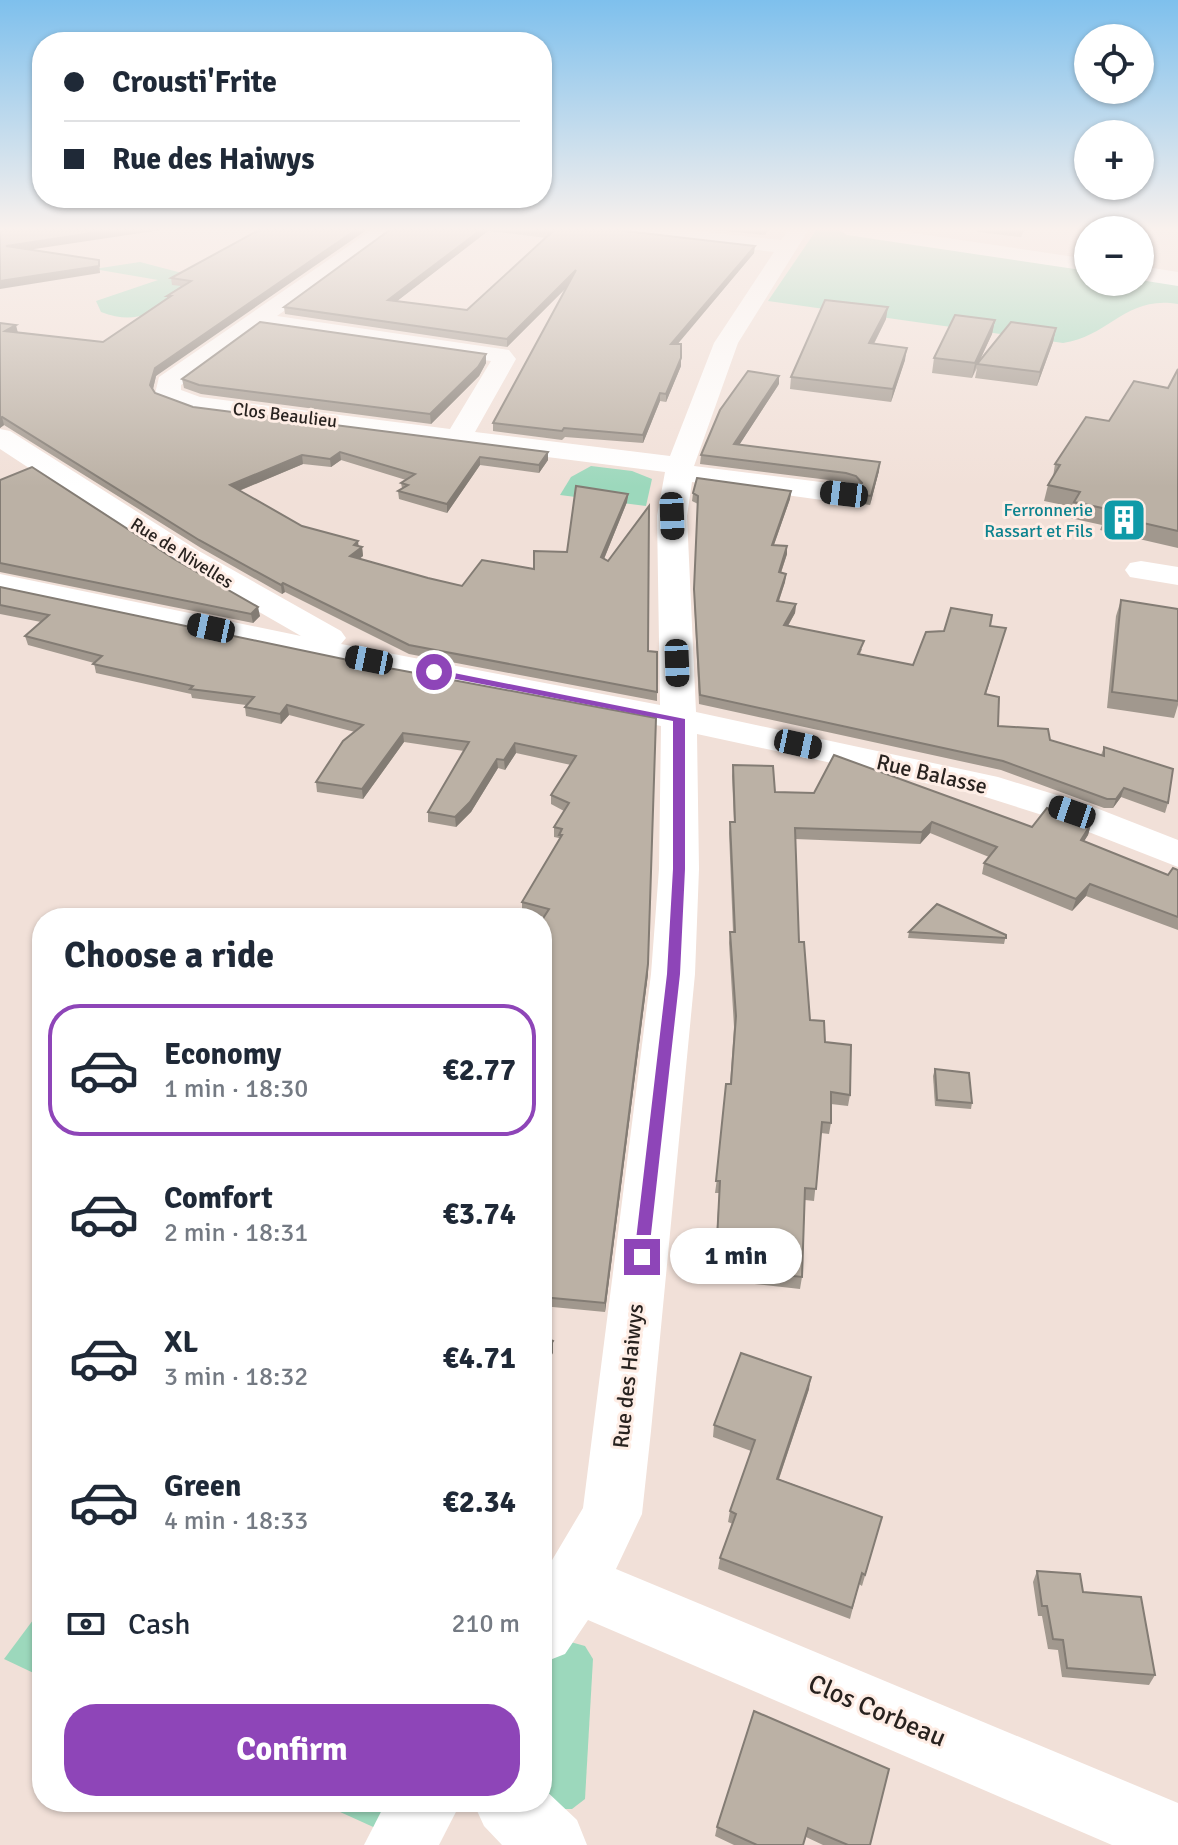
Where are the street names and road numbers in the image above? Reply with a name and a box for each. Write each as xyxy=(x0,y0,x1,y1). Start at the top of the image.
street label: Clos Beaulieu xyxy=(232,398,338,432)
street label: Rue de Nivelles xyxy=(127,513,237,593)
street label: Rue Balasse xyxy=(874,748,990,800)
street label: Rue des Haiwys xyxy=(607,1302,649,1450)
street label: Clos Corbeau xyxy=(803,1668,951,1754)

